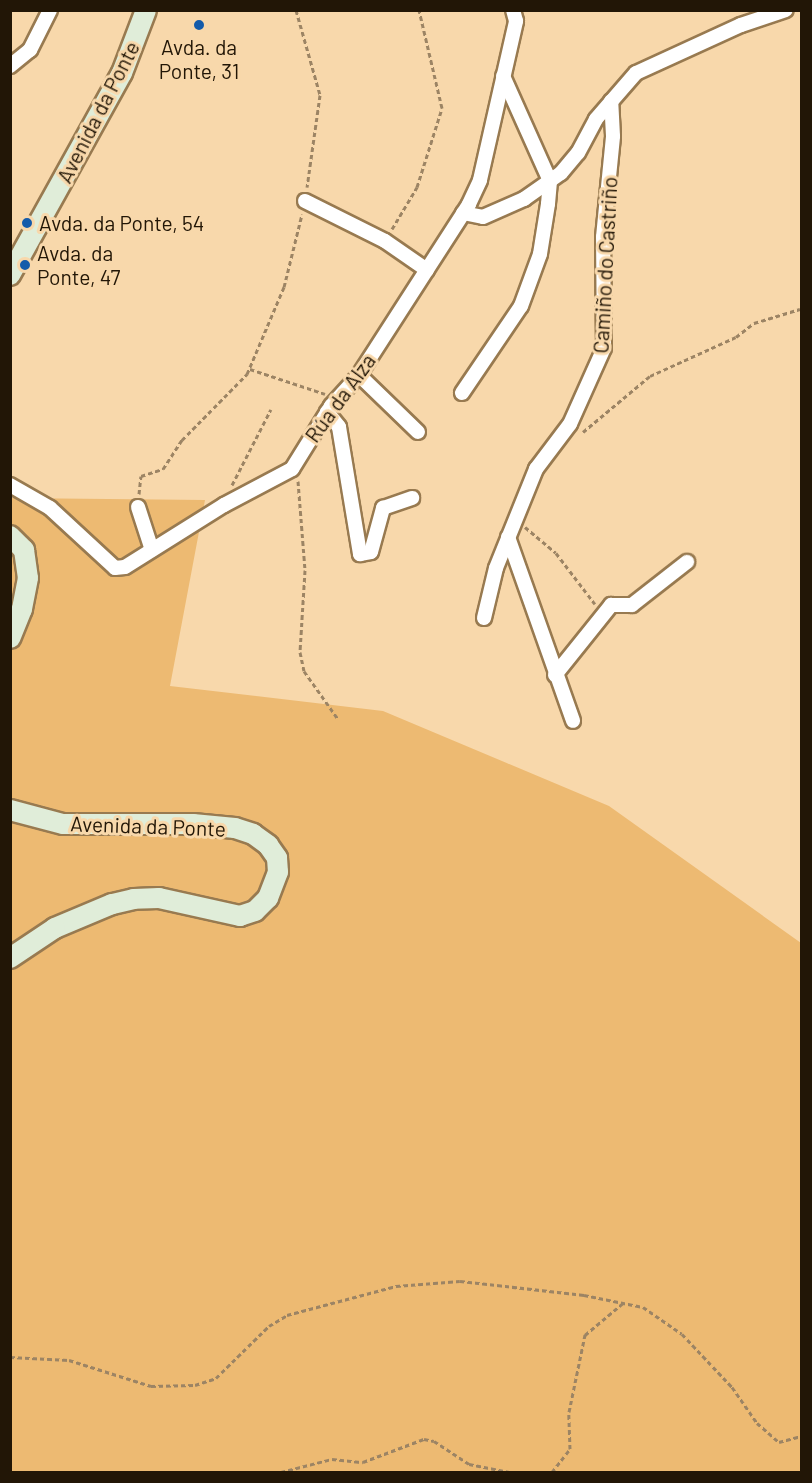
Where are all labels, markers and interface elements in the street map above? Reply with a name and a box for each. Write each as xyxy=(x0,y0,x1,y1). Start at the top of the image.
marker: Avda. da Ponte, 31 xyxy=(192,18,206,32)
place label: Avda. da Ponte, 31 xyxy=(159,34,239,84)
street label: Avenida da Ponte xyxy=(51,37,145,187)
street label: Camiño do Castriño xyxy=(588,176,622,354)
place label: Avda. da Ponte, 54 xyxy=(39,210,204,236)
marker: Avda. da Ponte, 54 xyxy=(20,216,34,230)
place label: Avda. da Ponte, 47 xyxy=(37,240,121,290)
marker: Avda. da Ponte, 47 xyxy=(18,258,32,272)
street label: Rúa da Alza xyxy=(299,349,381,447)
street label: Avenida da Ponte xyxy=(70,811,226,841)

